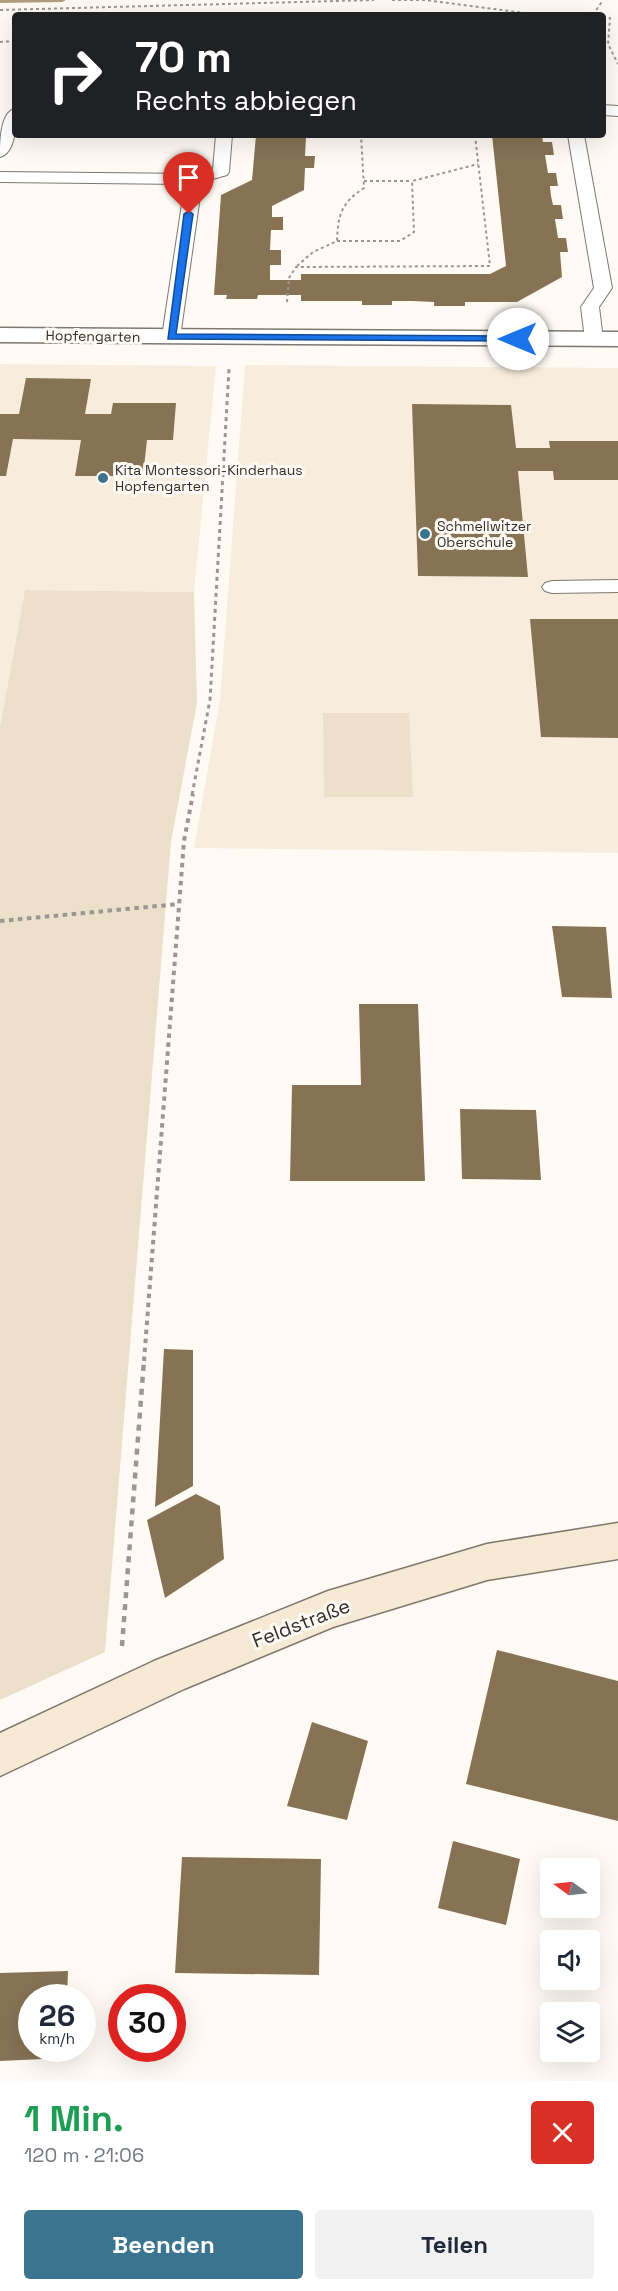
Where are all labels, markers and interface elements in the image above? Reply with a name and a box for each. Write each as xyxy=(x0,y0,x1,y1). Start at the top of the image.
text: 70 m xyxy=(135,31,232,84)
icon: right xyxy=(36,36,114,114)
text: Rechts abbiegen xyxy=(135,83,357,118)
pin xyxy=(163,152,214,214)
icon: arrive xyxy=(172,161,205,194)
position arrow xyxy=(486,307,550,371)
street label: Hopfengarten xyxy=(46,326,140,346)
place label: Kita Montessori-Kinderhaus Hopfengarten xyxy=(115,461,303,495)
marker: Kita Montessori-Kinderhaus Hopfengarten xyxy=(96,471,110,485)
place label: Schmellwitzer Oberschule xyxy=(437,517,531,551)
marker: Schmellwitzer Oberschule xyxy=(418,527,432,541)
street label: Feldstraße xyxy=(248,1592,354,1654)
north arrow xyxy=(540,1858,600,1918)
map controls xyxy=(540,1858,600,2062)
button: sound xyxy=(540,1930,600,1990)
speed limit sign: 30 xyxy=(108,1984,186,2062)
text: 26 xyxy=(39,1996,75,2035)
button: layers xyxy=(540,2002,600,2062)
text: km/h xyxy=(39,2029,75,2048)
text: 1 Min. xyxy=(24,2096,124,2142)
button: close xyxy=(531,2101,594,2164)
text: 120 m · 21:06 xyxy=(24,2142,144,2168)
button: Beenden xyxy=(24,2210,303,2279)
button: Teilen xyxy=(315,2210,594,2279)

